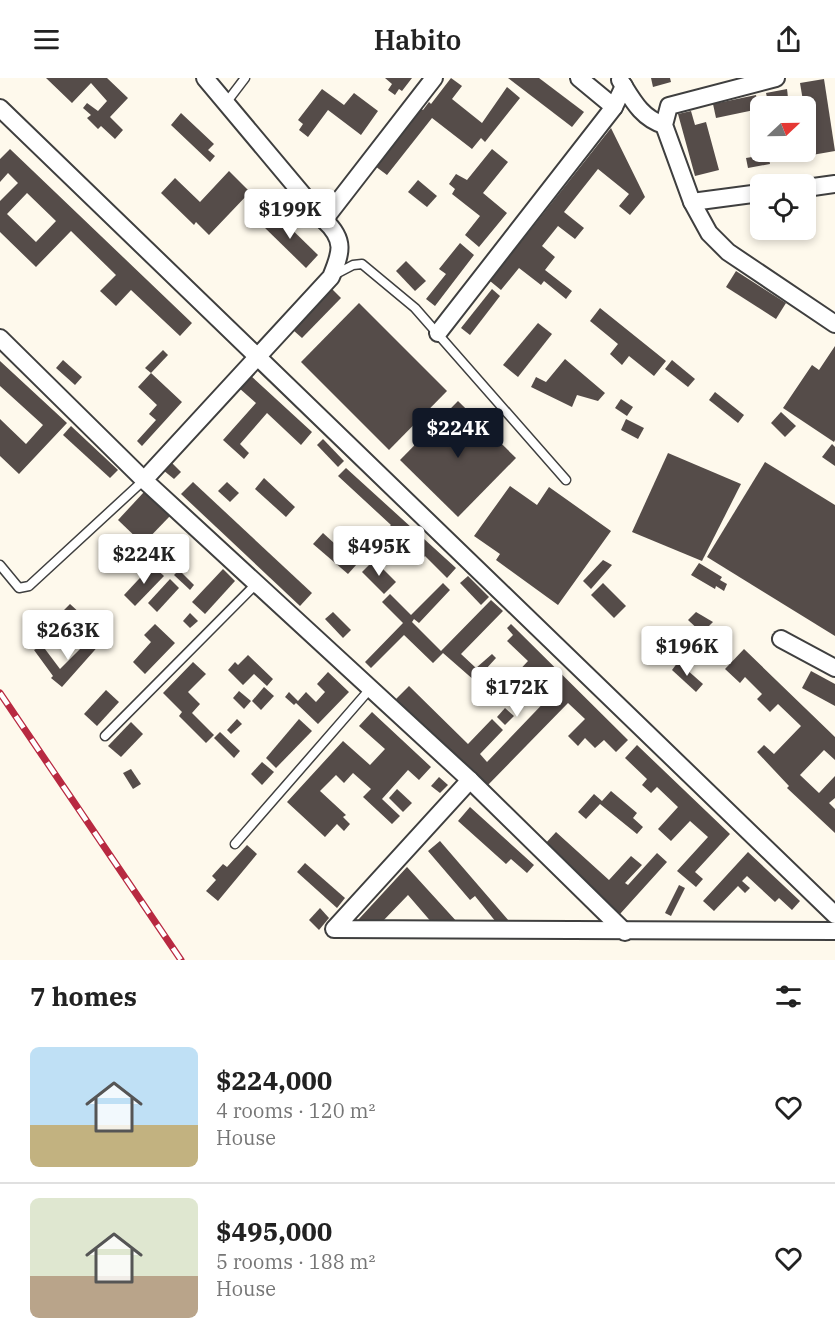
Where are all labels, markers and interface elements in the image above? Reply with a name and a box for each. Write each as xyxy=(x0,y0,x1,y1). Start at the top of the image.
text: Habito xyxy=(374,22,461,57)
icon: menu xyxy=(30,23,63,56)
icon: share xyxy=(772,23,805,56)
north arrow xyxy=(750,96,816,162)
map controls xyxy=(750,96,816,240)
button: locate xyxy=(750,174,816,240)
pin: $199K xyxy=(248,189,332,240)
text: $199K xyxy=(258,195,322,222)
pin: $224K xyxy=(416,408,500,459)
text: $224K xyxy=(426,414,490,441)
pin: $495K xyxy=(337,526,421,577)
text: $495K xyxy=(347,532,411,559)
pin: $224K xyxy=(102,534,186,585)
text: $224K xyxy=(112,540,176,567)
pin: $263K xyxy=(26,610,110,661)
text: $263K xyxy=(36,616,100,643)
pin: $196K xyxy=(645,626,729,677)
text: $196K xyxy=(655,632,719,659)
pin: $172K xyxy=(475,667,559,718)
text: $172K xyxy=(485,673,549,700)
text: 7 homes xyxy=(30,979,137,1013)
icon: filters xyxy=(772,980,805,1013)
text: $224,000 xyxy=(216,1063,332,1097)
icon: home xyxy=(78,1071,150,1143)
icon: heart xyxy=(772,1091,805,1124)
text: 4 rooms · 120 m² xyxy=(216,1097,375,1124)
text: House xyxy=(216,1124,276,1151)
text: $495,000 xyxy=(216,1214,332,1248)
icon: home xyxy=(78,1222,150,1294)
icon: heart xyxy=(772,1242,805,1275)
text: 5 rooms · 188 m² xyxy=(216,1248,375,1275)
text: House xyxy=(216,1275,276,1302)

